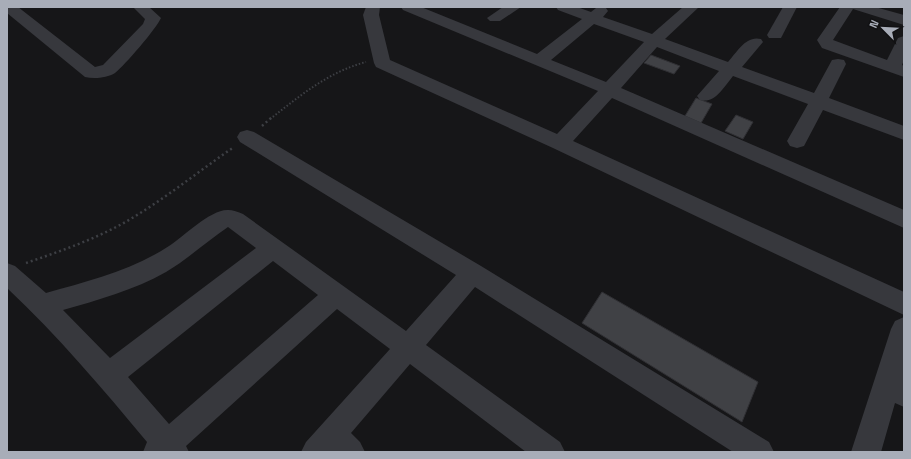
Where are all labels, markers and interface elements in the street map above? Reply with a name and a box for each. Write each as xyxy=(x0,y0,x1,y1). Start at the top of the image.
north arrow xyxy=(863,8,903,48)
text: N xyxy=(866,18,882,30)

